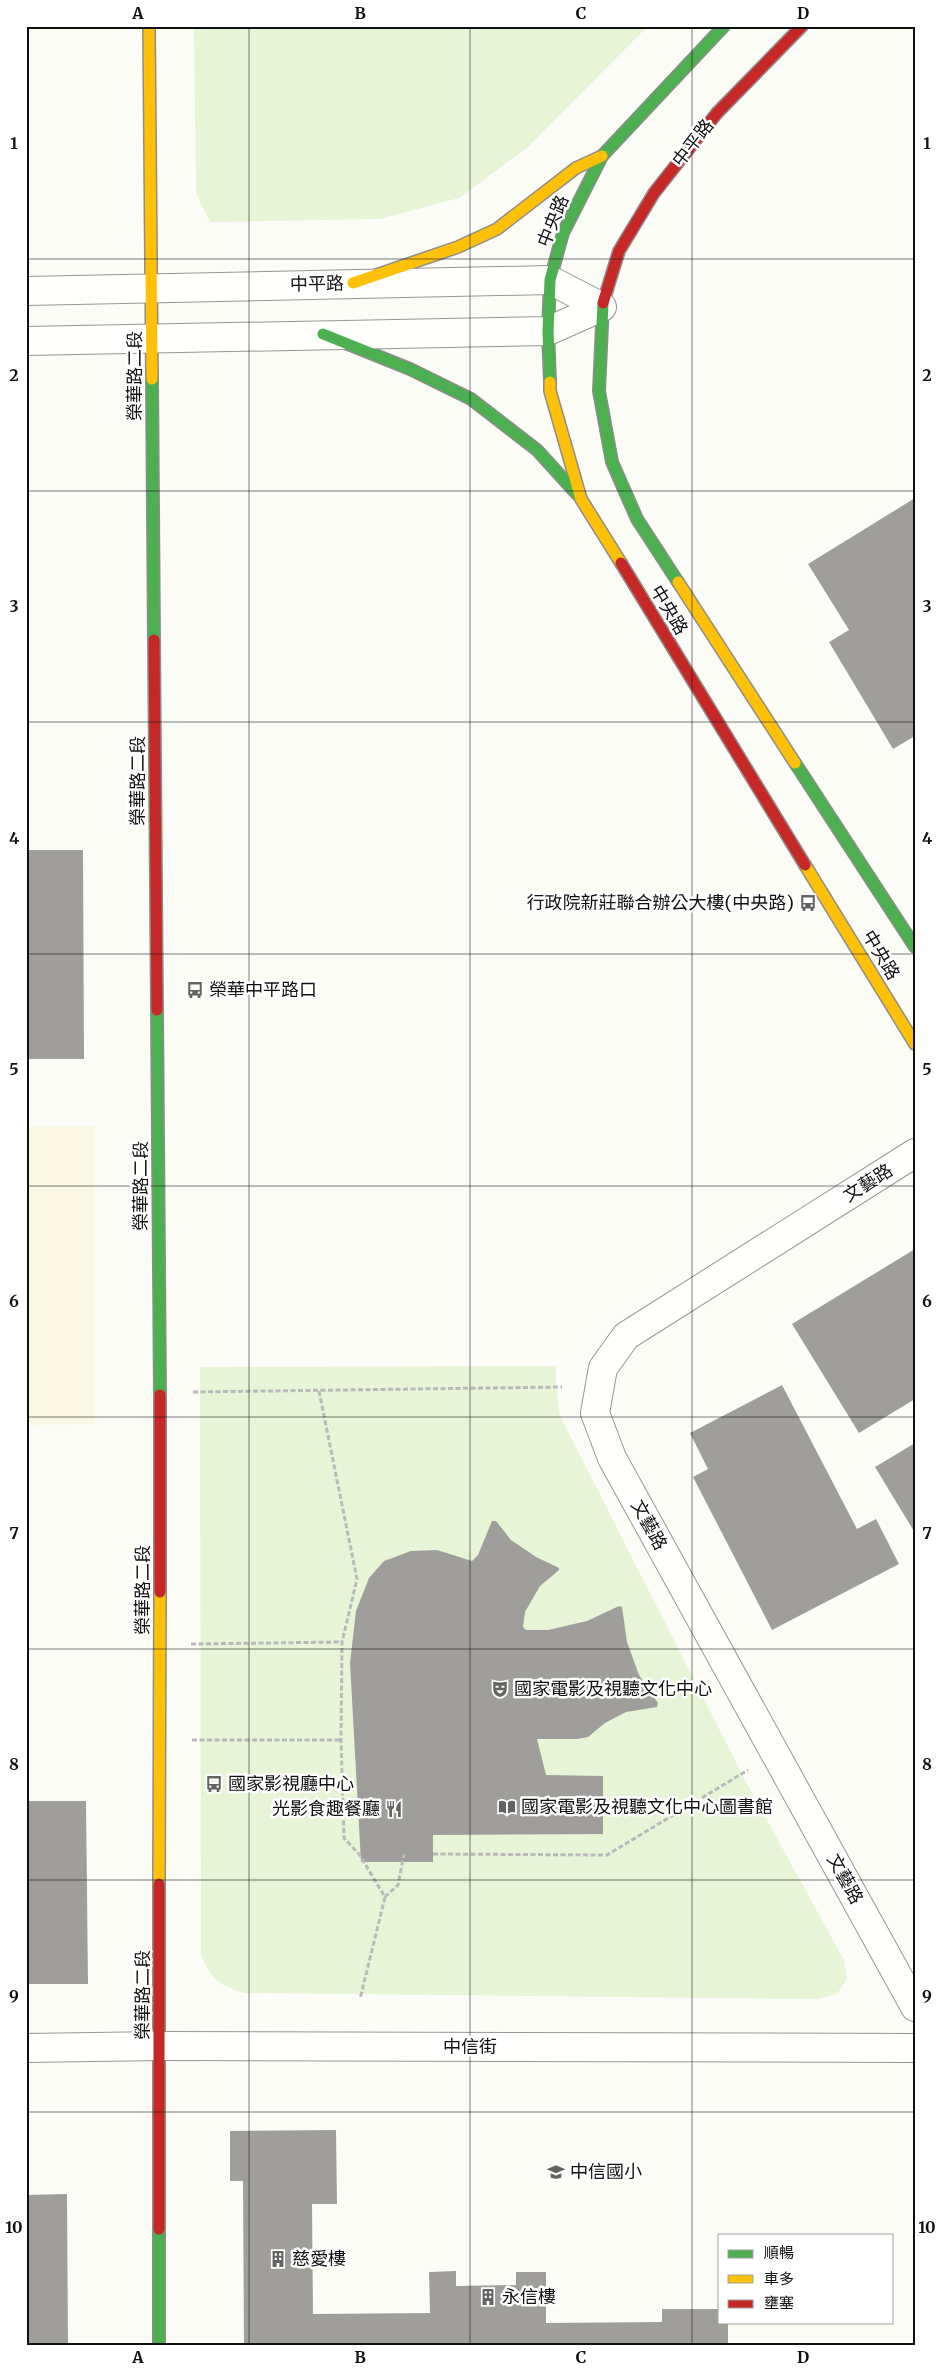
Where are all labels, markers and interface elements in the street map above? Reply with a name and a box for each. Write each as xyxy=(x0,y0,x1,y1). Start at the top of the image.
text: A xyxy=(131,3,144,23)
text: B xyxy=(354,3,366,23)
text: C xyxy=(576,3,586,23)
text: D xyxy=(797,3,809,23)
street label: 中平路 xyxy=(667,114,718,171)
text: 1 xyxy=(10,133,18,153)
text: 1 xyxy=(923,133,931,153)
street label: 中央路 xyxy=(532,191,573,250)
street label: 中平路 xyxy=(290,272,344,295)
street label: 榮華路二段 xyxy=(123,331,146,421)
text: 2 xyxy=(9,365,19,385)
text: 2 xyxy=(922,365,932,385)
street label: 中央路 xyxy=(646,581,693,639)
text: 3 xyxy=(9,596,19,616)
text: 3 xyxy=(922,596,932,616)
street label: 榮華路二段 xyxy=(126,736,149,826)
text: 4 xyxy=(9,828,19,848)
text: 4 xyxy=(922,828,932,848)
place label: 行政院新莊聯合辦公大樓(中央路) xyxy=(527,891,794,914)
bus stop icon: 行政院新莊聯合辦公大樓(中央路) xyxy=(798,893,818,913)
street label: 中央路 xyxy=(858,926,905,984)
place label: 榮華中平路口 xyxy=(209,978,317,1001)
bus stop icon: 榮華中平路口 xyxy=(185,980,205,1000)
text: 5 xyxy=(9,1059,19,1079)
text: 5 xyxy=(922,1059,932,1079)
street label: 榮華路二段 xyxy=(129,1141,152,1231)
street label: 文藝路 xyxy=(839,1159,897,1207)
text: 6 xyxy=(9,1291,19,1311)
text: 6 xyxy=(922,1291,932,1311)
street label: 文藝路 xyxy=(626,1496,673,1554)
text: 7 xyxy=(9,1523,19,1543)
text: 7 xyxy=(922,1523,932,1543)
street label: 榮華路二段 xyxy=(131,1545,154,1635)
place label: 國家電影及視聽文化中心 xyxy=(514,1677,712,1700)
theatre icon: 國家電影及視聽文化中心 xyxy=(490,1679,510,1699)
text: 8 xyxy=(9,1754,19,1774)
text: 8 xyxy=(922,1754,932,1774)
place label: 國家影視廳中心 xyxy=(228,1772,354,1795)
bus stop icon: 國家影視廳中心 xyxy=(204,1774,224,1794)
place label: 國家電影及視聽文化中心圖書館 xyxy=(521,1795,773,1818)
place label: 光影食趣餐廳 xyxy=(272,1797,380,1820)
library icon: 國家電影及視聽文化中心圖書館 xyxy=(497,1797,517,1817)
restaurant icon: 光影食趣餐廳 xyxy=(384,1799,404,1819)
street label: 文藝路 xyxy=(822,1850,869,1908)
street label: 榮華路二段 xyxy=(131,1950,154,2040)
text: 9 xyxy=(9,1986,19,2006)
text: 9 xyxy=(922,1986,932,2006)
street label: 中信街 xyxy=(443,2035,497,2058)
place label: 中信國小 xyxy=(570,2160,642,2183)
school or university icon: 中信國小 xyxy=(546,2162,566,2182)
text: 10 xyxy=(5,2217,23,2237)
text: 10 xyxy=(918,2217,936,2237)
legend xyxy=(718,2234,894,2324)
text: 順暢 xyxy=(764,2243,794,2262)
place label: 慈愛樓 xyxy=(292,2247,346,2270)
building icon: 慈愛樓 xyxy=(268,2249,288,2269)
text: 車多 xyxy=(764,2269,794,2288)
place label: 永信樓 xyxy=(502,2285,556,2308)
building icon: 永信樓 xyxy=(478,2287,498,2307)
text: 壅塞 xyxy=(764,2293,794,2312)
text: A xyxy=(131,2347,144,2367)
text: B xyxy=(354,2347,366,2367)
text: C xyxy=(576,2347,586,2367)
text: D xyxy=(797,2347,809,2367)

